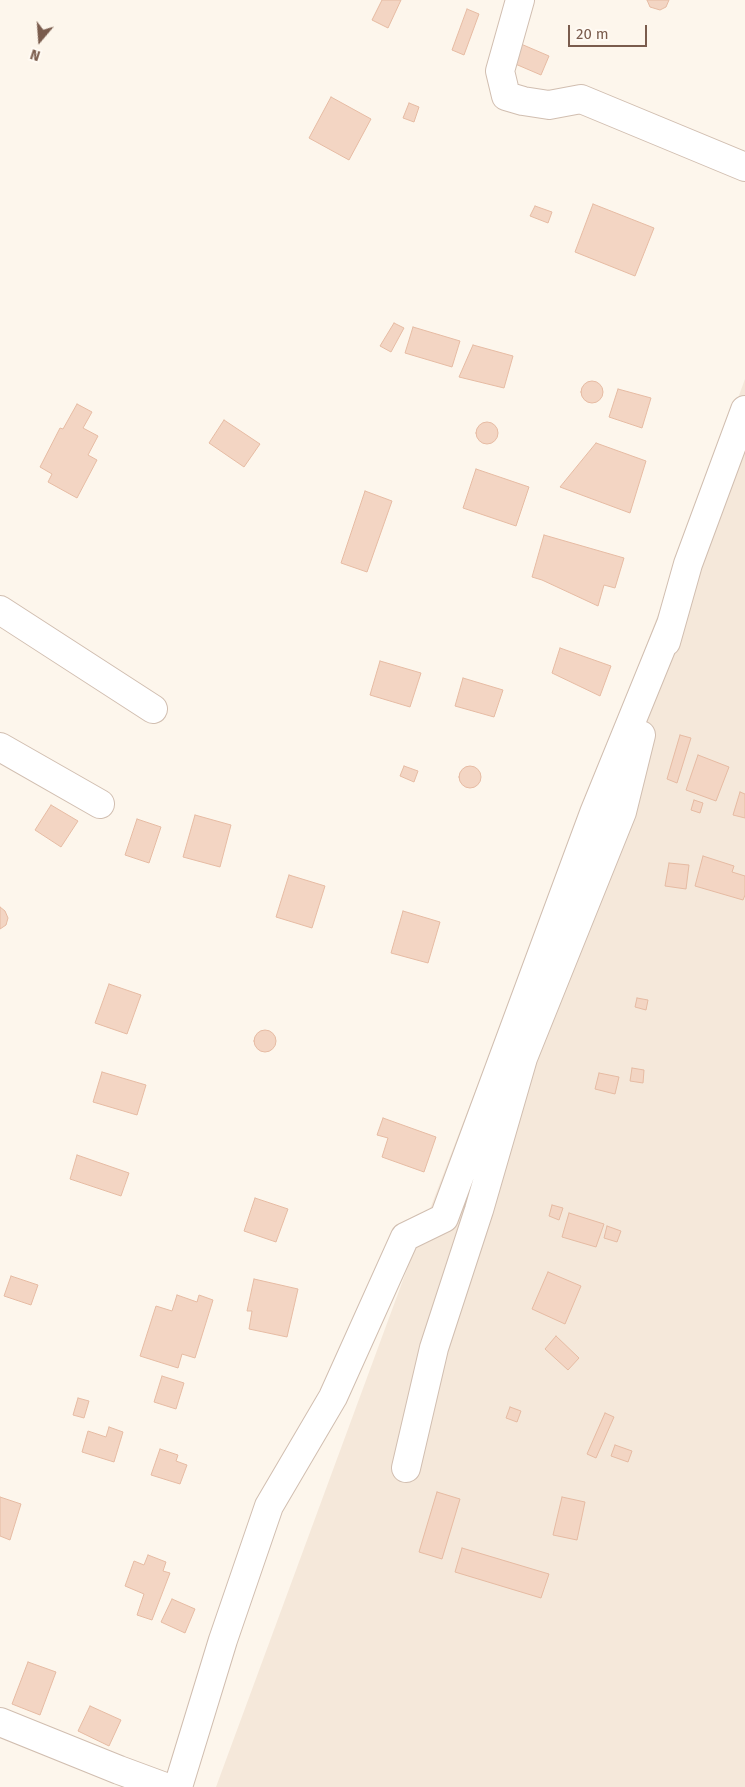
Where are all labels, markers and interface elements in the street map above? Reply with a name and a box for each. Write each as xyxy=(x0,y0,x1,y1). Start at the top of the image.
north arrow xyxy=(15,15,65,65)
scale bar xyxy=(570,15,649,47)
text: 20 m xyxy=(576,25,609,43)
text: N xyxy=(28,45,42,64)

